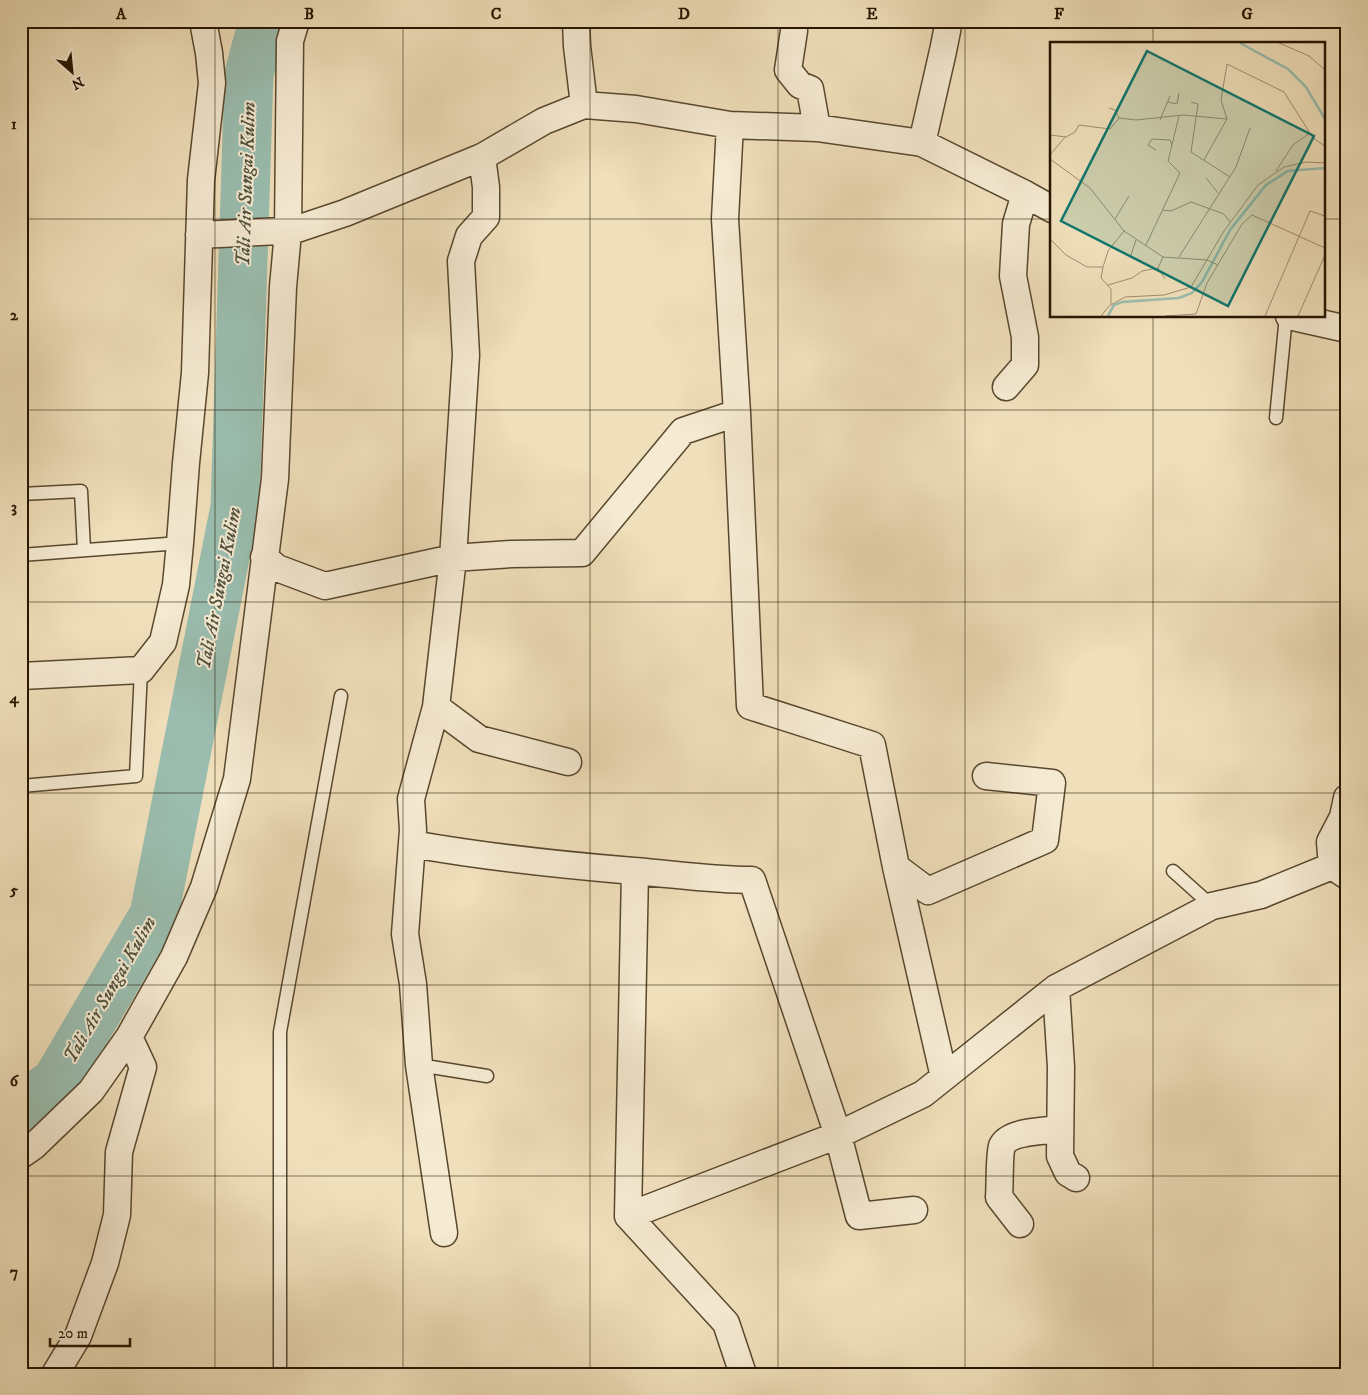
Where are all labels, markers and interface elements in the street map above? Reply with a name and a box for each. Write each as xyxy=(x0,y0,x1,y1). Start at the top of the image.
text: A xyxy=(115,4,127,24)
text: B xyxy=(304,4,314,24)
text: C xyxy=(491,4,501,24)
text: D xyxy=(678,4,690,24)
text: E xyxy=(866,4,878,24)
text: F xyxy=(1054,4,1064,24)
text: G xyxy=(1241,4,1253,24)
inset map xyxy=(1050,42,1326,318)
north arrow xyxy=(48,48,98,98)
text: N xyxy=(68,72,87,94)
water label: Tali Air Sungai Kulim xyxy=(232,101,261,267)
text: 1 xyxy=(11,114,17,134)
text: 2 xyxy=(10,305,19,325)
text: 3 xyxy=(11,497,17,517)
water label: Tali Air Sungai Kulim xyxy=(192,505,247,671)
text: 4 xyxy=(8,688,19,708)
text: 5 xyxy=(9,880,18,900)
water label: Tali Air Sungai Kulim xyxy=(59,913,162,1067)
text: 6 xyxy=(10,1071,20,1091)
text: 7 xyxy=(10,1262,18,1282)
scale bar xyxy=(50,1315,130,1347)
text: 20 m xyxy=(58,1324,88,1343)

